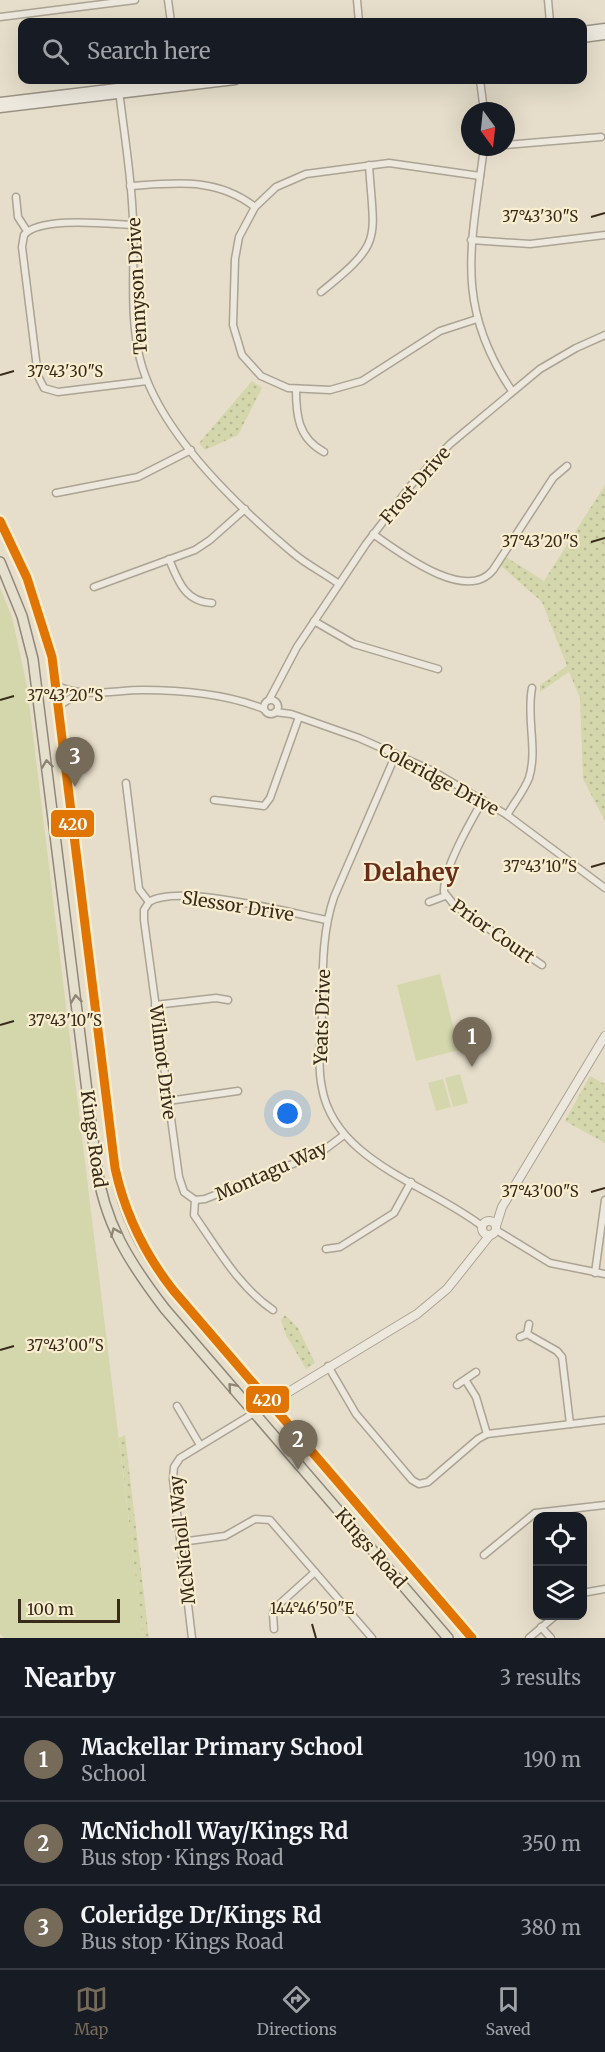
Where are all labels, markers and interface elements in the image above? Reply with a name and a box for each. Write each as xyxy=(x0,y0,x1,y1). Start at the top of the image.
search box xyxy=(18,18,587,84)
icon: search xyxy=(39,35,72,68)
text: Search here xyxy=(87,37,210,65)
north arrow xyxy=(461,102,515,156)
text: 37°43'30"S xyxy=(502,207,578,226)
street label: Tennyson Drive xyxy=(122,217,152,355)
text: 37°43'30"S xyxy=(27,362,103,381)
street label: Frost Drive xyxy=(375,441,455,529)
text: 37°43'20"S xyxy=(502,532,578,551)
text: 37°43'20"S xyxy=(27,686,103,705)
pin: 3 xyxy=(56,738,94,787)
street label: Coleridge Drive xyxy=(375,738,503,820)
one-way arrow xyxy=(41,759,53,768)
line badge: 420 xyxy=(50,809,95,838)
text: 420 xyxy=(58,814,88,834)
district label: Delahey xyxy=(363,857,460,888)
text: 37°43'10"S xyxy=(503,857,577,876)
street label: Slessor Drive xyxy=(180,886,296,926)
street label: Prior Court xyxy=(447,894,539,968)
street label: Yeats Drive xyxy=(309,969,335,1066)
one-way arrow xyxy=(70,994,82,1004)
street label: Wilmot Drive xyxy=(144,1002,181,1121)
text: 37°43'10"S xyxy=(28,1011,102,1030)
pin: 1 xyxy=(452,1018,492,1067)
street label: Kings Road xyxy=(76,1089,112,1189)
your location xyxy=(273,1099,302,1128)
street label: Montagu Way xyxy=(211,1136,331,1206)
text: 37°43'00"S xyxy=(501,1182,579,1201)
one-way arrow xyxy=(110,1227,122,1238)
text: 37°43'00"S xyxy=(26,1336,104,1355)
one-way arrow xyxy=(228,1383,239,1394)
line badge: 420 xyxy=(245,1385,290,1414)
text: 420 xyxy=(252,1390,282,1410)
pin: 2 xyxy=(278,1420,318,1470)
street label: McNicholl Way xyxy=(164,1474,200,1606)
street label: Kings Road xyxy=(330,1503,412,1593)
map controls xyxy=(533,1512,587,1620)
button: locate xyxy=(533,1512,587,1566)
button: layers xyxy=(533,1566,587,1620)
scale bar xyxy=(18,1596,120,1624)
text: 100 m xyxy=(27,1599,74,1619)
text: 144°46'50"E xyxy=(270,1599,355,1618)
text: Nearby xyxy=(24,1661,116,1694)
text: 3 results xyxy=(500,1665,581,1690)
text: Mackellar Primary School xyxy=(81,1733,363,1761)
text: 1 xyxy=(39,1747,48,1772)
text: 190 m xyxy=(523,1747,581,1772)
text: School xyxy=(81,1761,146,1786)
text: McNicholl Way/Kings Rd xyxy=(81,1817,348,1845)
text: 2 xyxy=(38,1831,49,1856)
text: 350 m xyxy=(522,1831,581,1856)
text: Bus stop · Kings Road xyxy=(81,1845,283,1870)
text: Coleridge Dr/Kings Rd xyxy=(81,1901,321,1929)
text: 3 xyxy=(38,1915,49,1940)
text: 380 m xyxy=(520,1915,581,1940)
text: Bus stop · Kings Road xyxy=(81,1929,283,1954)
tab: Map xyxy=(74,1983,108,2039)
tab: Directions xyxy=(257,1983,337,2039)
tab: Saved xyxy=(485,1983,531,2039)

